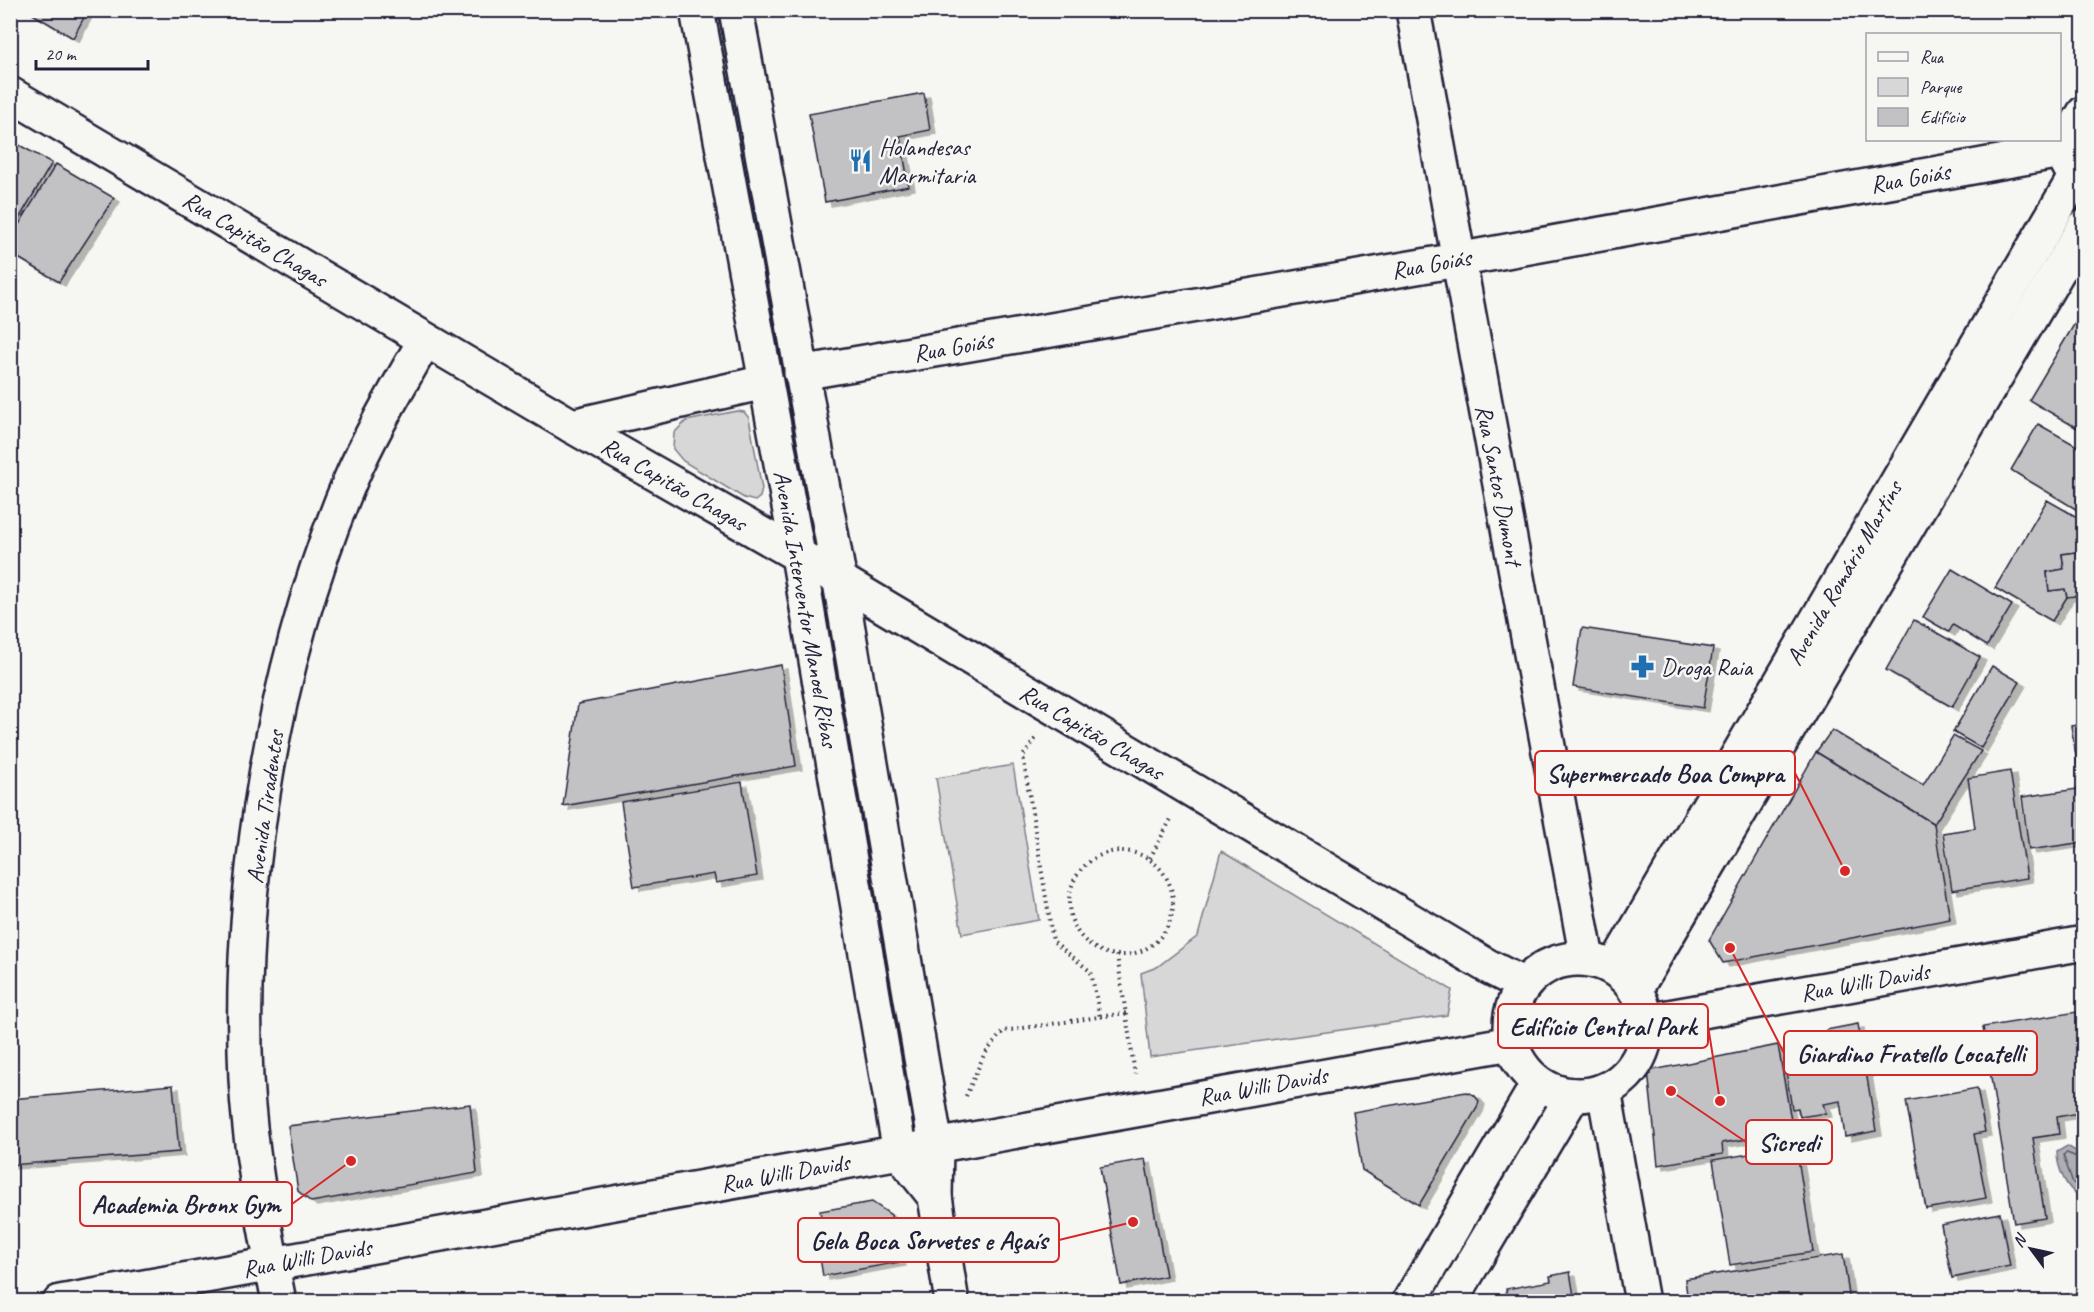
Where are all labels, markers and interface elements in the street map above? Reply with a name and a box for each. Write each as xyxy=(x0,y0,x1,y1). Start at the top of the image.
scale bar xyxy=(36,33,148,71)
legend xyxy=(1866,33,2061,141)
text: 20 m xyxy=(45,43,78,65)
text: Rua xyxy=(1920,46,1945,68)
text: Parque xyxy=(1920,76,1962,98)
text: Edifício xyxy=(1920,106,1966,128)
place label: Holandesas Marmitaria xyxy=(879,132,977,190)
restaurant icon: Holandesas Marmitaria xyxy=(848,148,874,174)
street label: Rua Goiás xyxy=(1868,156,1955,200)
street label: Rua Capitão Chagas xyxy=(178,184,334,295)
street label: Rua Goiás xyxy=(1389,242,1476,286)
street label: Rua Goiás xyxy=(911,325,998,369)
street label: Rua Santos Dumont xyxy=(1469,402,1530,571)
street label: Rua Capitão Chagas xyxy=(596,430,754,539)
street label: Avenida Interventor Manoel Ribas xyxy=(767,468,845,751)
street label: Avenida Romário Martins xyxy=(1779,474,1910,670)
place label: Droga Raia xyxy=(1661,652,1753,682)
pharmacy icon: Droga Raia xyxy=(1630,654,1656,680)
street label: Rua Capitão Chagas xyxy=(1015,677,1171,788)
street label: Avenida Tiradentes xyxy=(239,727,291,885)
callout: Supermercado Boa Compra xyxy=(1535,751,1795,795)
text: Supermercado Boa Compra xyxy=(1546,757,1786,790)
street label: Rua Willi Davids xyxy=(1798,956,1934,1008)
callout: Edifício Central Park xyxy=(1498,1004,1708,1048)
text: Edifício Central Park xyxy=(1510,1010,1698,1043)
callout: Giardino Fratello Locatelli xyxy=(1784,1031,2037,1075)
text: Giardino Fratello Locatelli xyxy=(1797,1037,2028,1070)
street label: Rua Willi Davids xyxy=(1196,1060,1332,1112)
callout: Sicredi xyxy=(1746,1120,1832,1164)
text: Sicredi xyxy=(1758,1126,1824,1159)
street label: Rua Willi Davids xyxy=(718,1147,854,1199)
callout: Academia Bronx Gym xyxy=(80,1182,292,1226)
text: Academia Bronx Gym xyxy=(92,1188,282,1221)
callout: Gela Boca Sorvetes e Açaís xyxy=(798,1218,1059,1262)
north arrow xyxy=(2001,1219,2061,1279)
text: Gela Boca Sorvetes e Açaís xyxy=(811,1224,1050,1257)
text: N xyxy=(2008,1229,2032,1251)
street label: Rua Willi Davids xyxy=(240,1232,376,1284)

